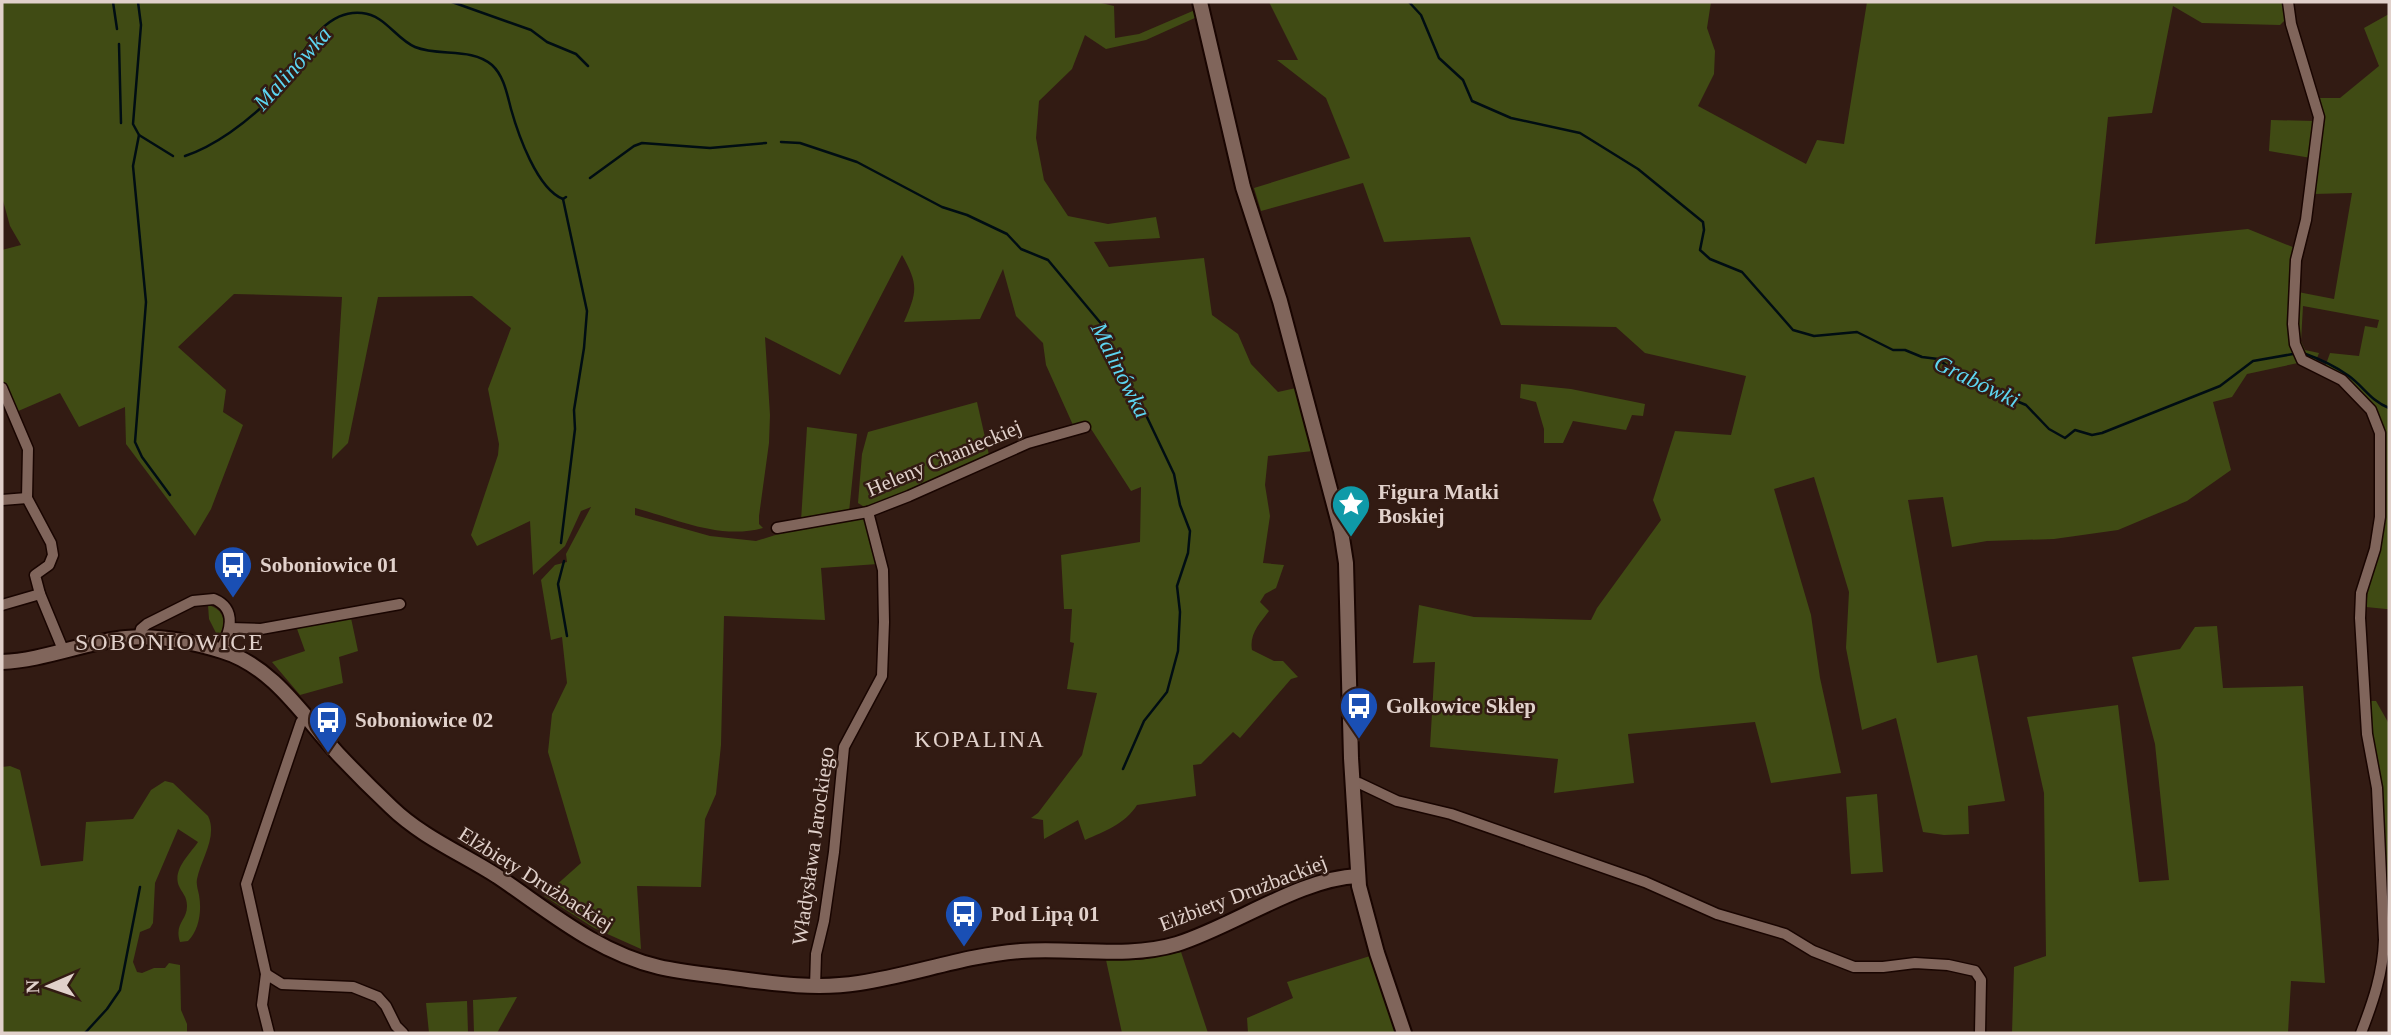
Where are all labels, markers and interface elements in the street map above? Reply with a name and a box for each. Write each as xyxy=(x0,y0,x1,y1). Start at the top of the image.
water label: Malinówka xyxy=(248,22,336,116)
water label: Malinówka xyxy=(1085,318,1155,422)
water label: Grabówki xyxy=(1930,350,2024,413)
street label: Heleny Chanieckiej xyxy=(863,414,1025,502)
place label: Figura Matki Boskiej xyxy=(1378,480,1499,528)
place icon: Figura Matki Boskiej xyxy=(1330,483,1372,538)
bus stop icon: Soboniowice 01 xyxy=(212,544,254,599)
place label: Soboniowice 01 xyxy=(260,553,398,577)
district label: SOBONIOWICE xyxy=(75,629,265,655)
bus stop icon: Golkowice Sklep xyxy=(1338,685,1380,740)
place label: Golkowice Sklep xyxy=(1386,694,1536,718)
bus stop icon: Soboniowice 02 xyxy=(307,699,349,754)
place label: Soboniowice 02 xyxy=(355,708,493,732)
district label: KOPALINA xyxy=(914,727,1046,752)
street label: Władysława Jarockiego xyxy=(787,745,839,947)
street label: Elżbiety Drużbackiej xyxy=(454,822,618,936)
street label: Elżbiety Drużbackiej xyxy=(1156,850,1330,936)
bus stop icon: Pod Lipą 01 xyxy=(943,893,985,948)
place label: Pod Lipą 01 xyxy=(991,902,1100,926)
north arrow xyxy=(14,951,84,1021)
text: N xyxy=(22,979,43,994)

